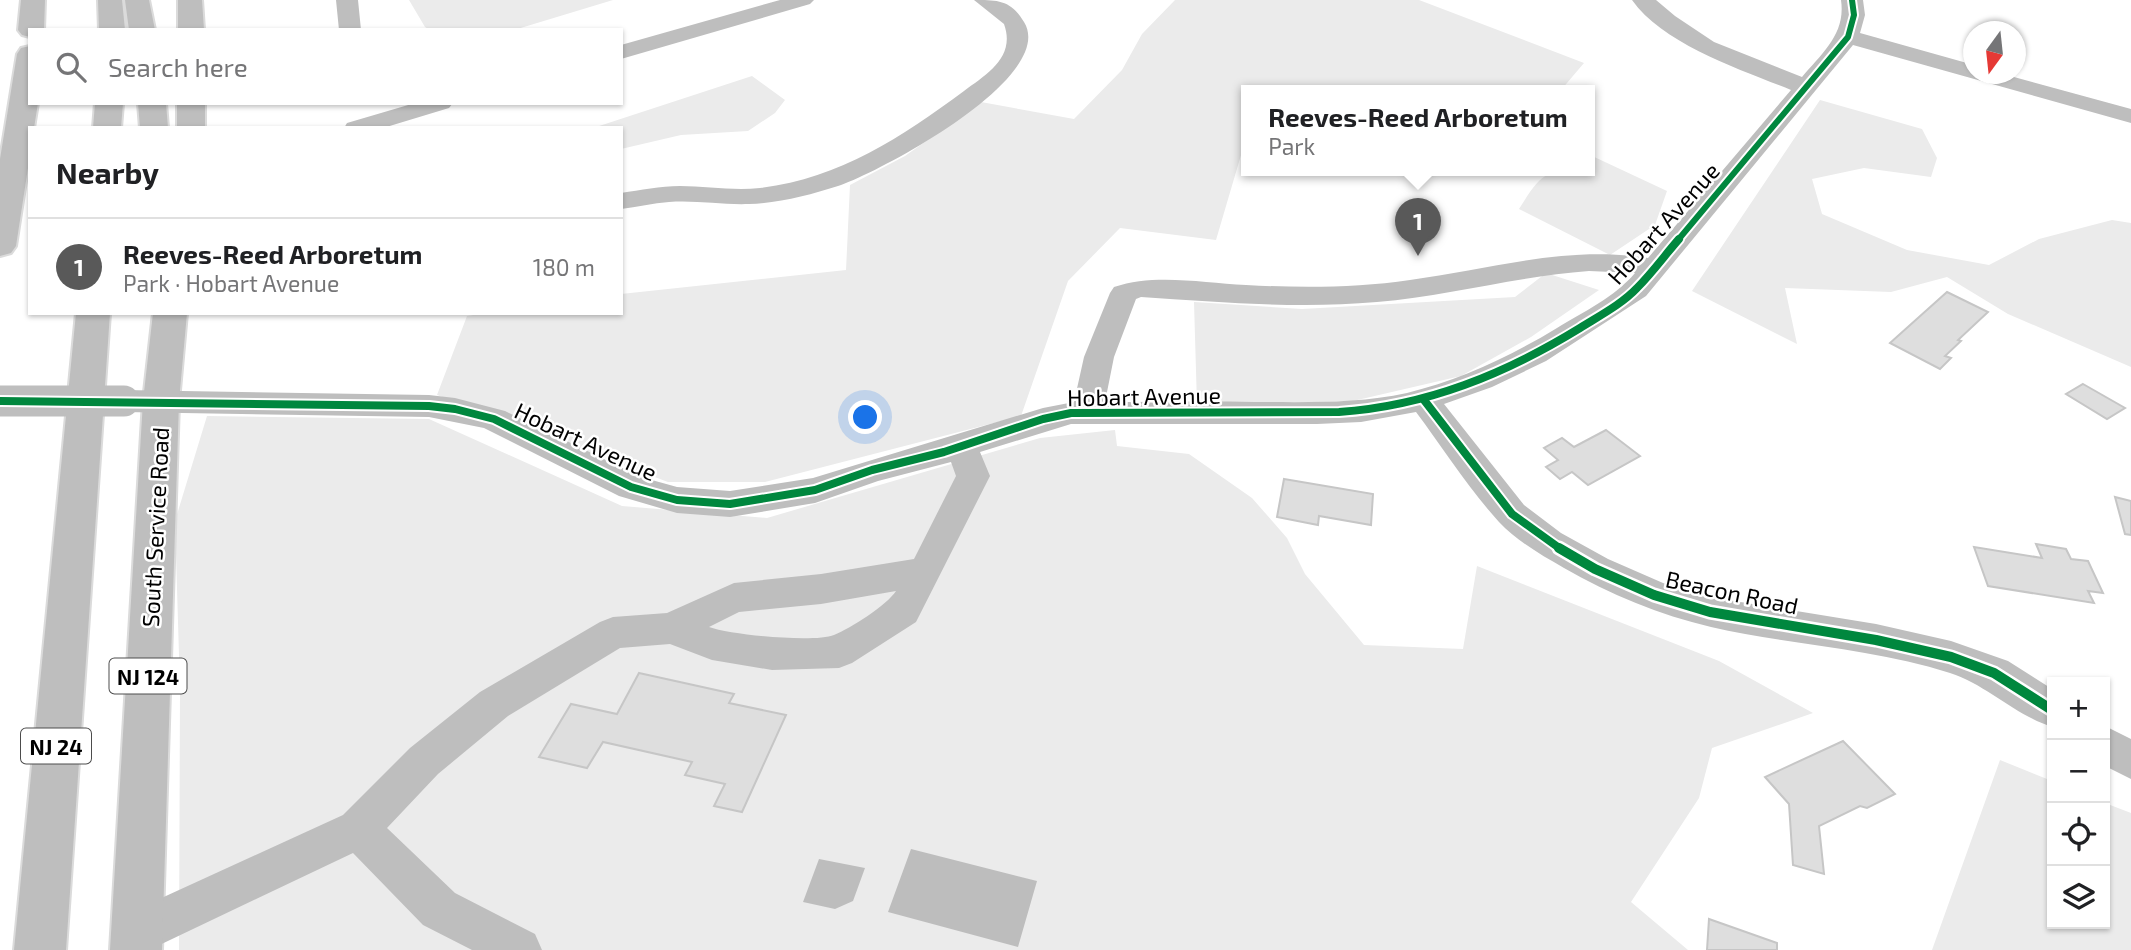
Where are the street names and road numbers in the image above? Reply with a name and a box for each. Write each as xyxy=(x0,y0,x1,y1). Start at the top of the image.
street label: Hobart Avenue xyxy=(1601,156,1725,290)
street label: Hobart Avenue xyxy=(1067,381,1221,411)
street label: Hobart Avenue xyxy=(510,396,662,486)
street label: South Service Road xyxy=(136,426,174,628)
street label: Beacon Road xyxy=(1663,564,1801,620)
road number: NJ 124 xyxy=(110,658,186,694)
road number: NJ 24 xyxy=(21,728,91,764)

